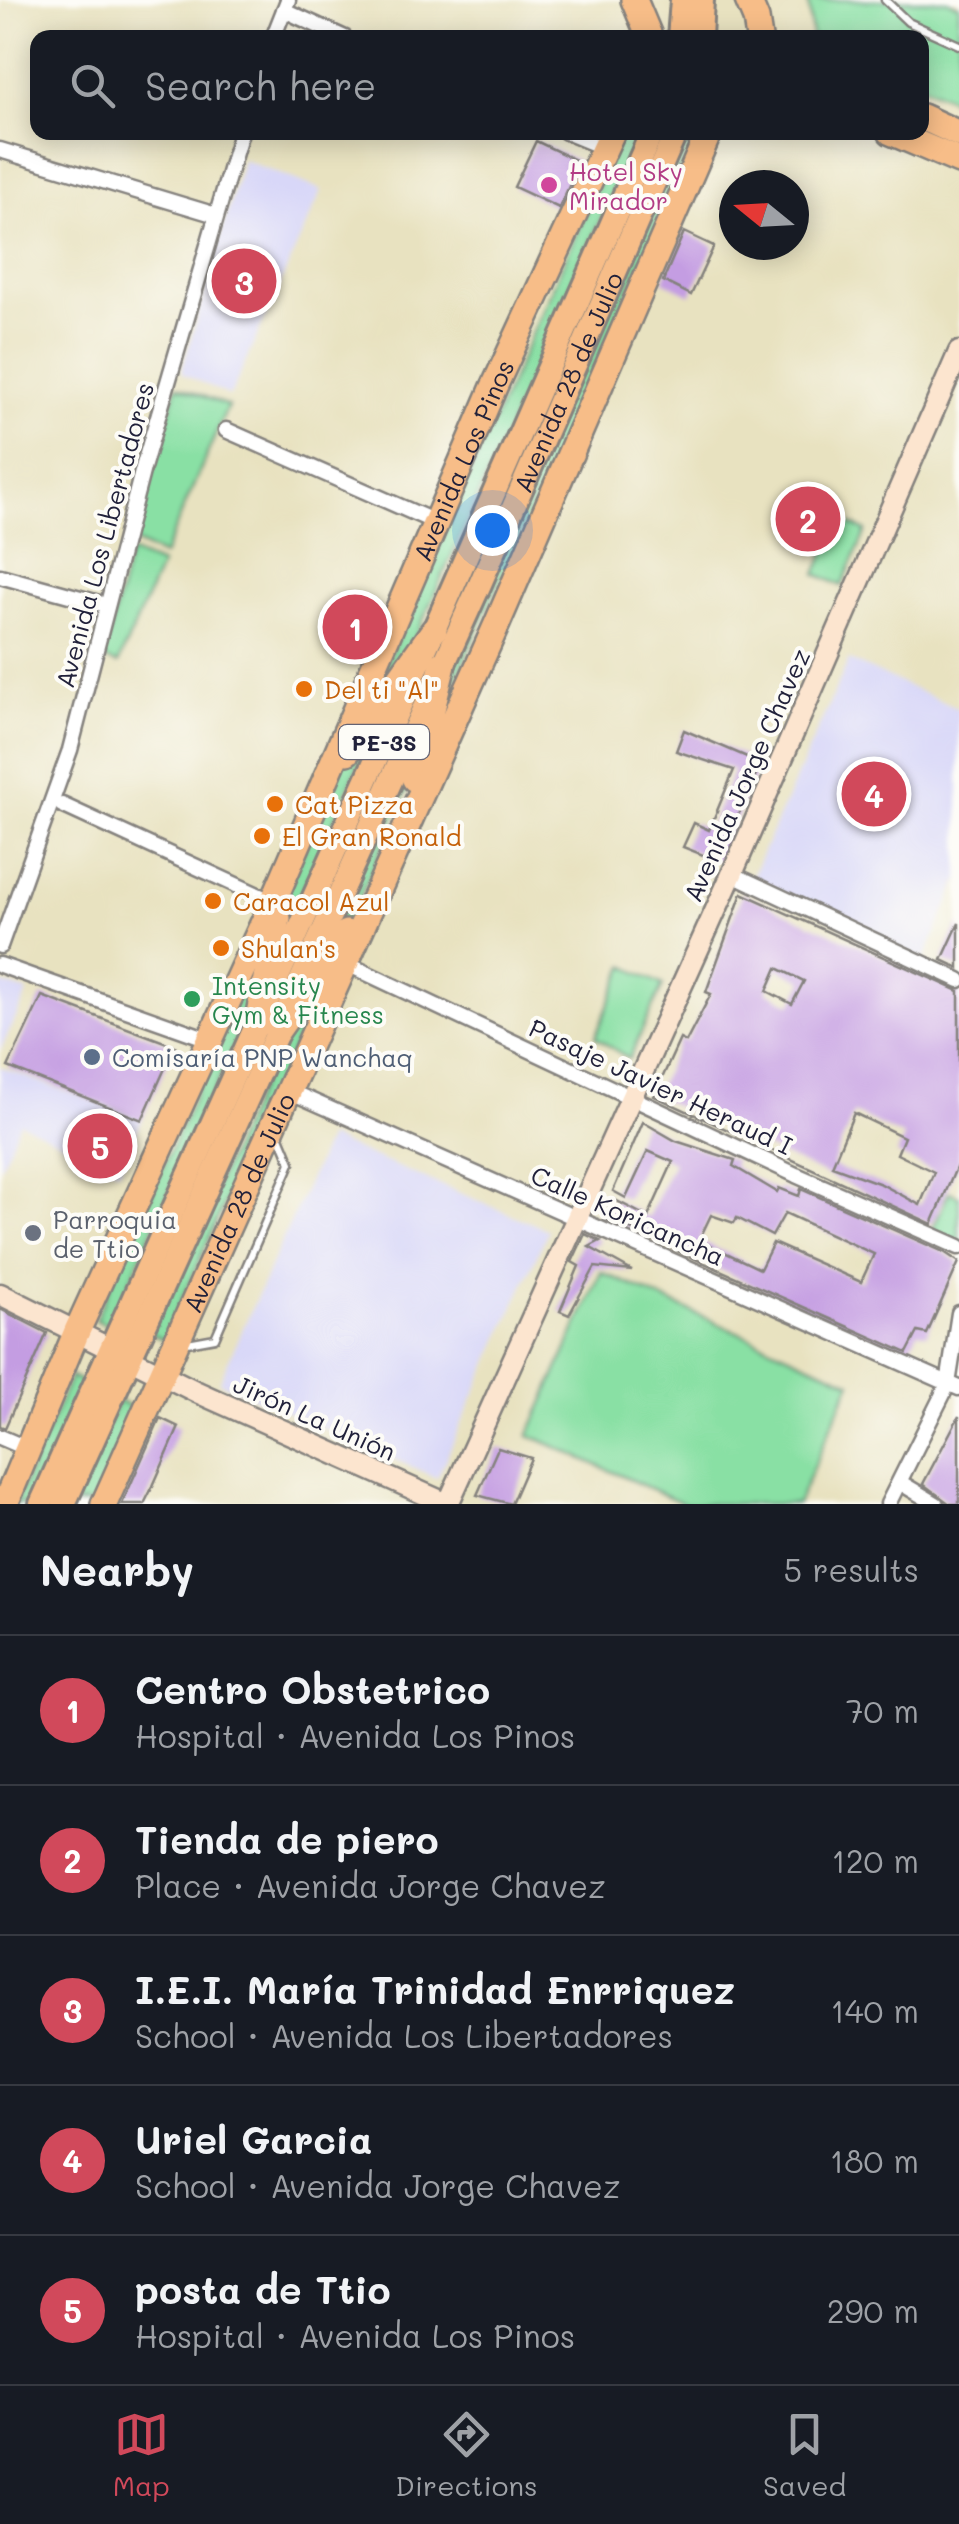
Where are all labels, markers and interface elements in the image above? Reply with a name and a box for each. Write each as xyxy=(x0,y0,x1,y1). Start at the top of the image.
search box xyxy=(30,30,929,140)
icon: search xyxy=(65,58,120,113)
text: Search here xyxy=(145,60,376,110)
place label: Hotel Sky Mirador xyxy=(569,155,683,216)
north arrow xyxy=(719,170,809,260)
marker: Hotel Sky Mirador xyxy=(538,174,560,196)
pin: 3 xyxy=(212,244,276,318)
street label: Avenida 28 de Julio xyxy=(506,267,630,497)
street label: Avenida Los Pinos xyxy=(405,354,521,566)
street label: Avenida Los Libertadores xyxy=(48,379,160,691)
pin: 2 xyxy=(776,482,840,556)
your location xyxy=(467,505,518,556)
pin: 1 xyxy=(322,590,388,664)
street label: Avenida Jorge Chavez xyxy=(676,644,816,906)
place label: Del ti "Al" xyxy=(324,673,439,705)
marker: Del ti "Al" xyxy=(293,678,315,700)
road number: PE-3S xyxy=(339,725,429,759)
pin: 4 xyxy=(842,756,906,832)
place label: Cat Pizza xyxy=(295,788,414,820)
marker: Cat Pizza xyxy=(264,793,286,815)
place label: El Gran Ronald xyxy=(282,820,462,852)
marker: El Gran Ronald xyxy=(251,825,273,847)
place label: Caracol Azul xyxy=(233,885,390,917)
marker: Caracol Azul xyxy=(202,890,224,912)
place label: Shulan's xyxy=(241,932,336,964)
marker: Shulan's xyxy=(210,937,232,959)
place label: Intensity Gym & Fitness xyxy=(212,969,384,1031)
marker: Intensity Gym & Fitness xyxy=(181,988,203,1010)
street label: Pasaje Javier Heraud I xyxy=(524,1011,798,1161)
place label: Comisaría PNP Wanchaq xyxy=(112,1041,413,1073)
marker: Comisaría PNP Wanchaq xyxy=(81,1046,103,1068)
street label: Avenida 28 de Julio xyxy=(176,1088,302,1317)
pin: 5 xyxy=(68,1108,132,1184)
street label: Calle Koricancha xyxy=(526,1158,730,1272)
place label: Parroquia de Ttio xyxy=(53,1203,177,1264)
marker: Parroquia de Ttio xyxy=(22,1222,44,1244)
street label: Jirón La Unión xyxy=(229,1367,401,1467)
text: Nearby xyxy=(40,1542,194,1597)
text: 5 results xyxy=(784,1548,919,1590)
text: Centro Obstetrico xyxy=(135,1664,490,1714)
text: 1 xyxy=(65,1689,80,1731)
text: 70 m xyxy=(846,1689,919,1731)
text: Hospital · Avenida Los Pinos xyxy=(135,1714,575,1756)
text: Tienda de piero xyxy=(135,1814,439,1864)
text: 2 xyxy=(64,1839,81,1881)
text: 120 m xyxy=(831,1839,919,1881)
text: Place · Avenida Jorge Chavez xyxy=(135,1864,606,1906)
text: I.E.I. María Trinidad Enrriquez xyxy=(135,1964,735,2014)
text: 3 xyxy=(63,1989,82,2031)
text: 140 m xyxy=(830,1989,919,2031)
text: School · Avenida Los Libertadores xyxy=(135,2014,673,2056)
text: Uriel Garcia xyxy=(135,2114,372,2164)
text: 4 xyxy=(62,2139,83,2181)
text: 180 m xyxy=(830,2139,919,2181)
text: School · Avenida Jorge Chavez xyxy=(135,2164,621,2206)
text: posta de Ttio xyxy=(135,2264,391,2314)
text: 5 xyxy=(63,2289,82,2331)
text: 290 m xyxy=(827,2289,919,2331)
text: Hospital · Avenida Los Pinos xyxy=(135,2314,575,2356)
tab: Map xyxy=(113,2407,170,2503)
tab: Directions xyxy=(395,2407,538,2503)
tab: Saved xyxy=(763,2407,846,2503)

